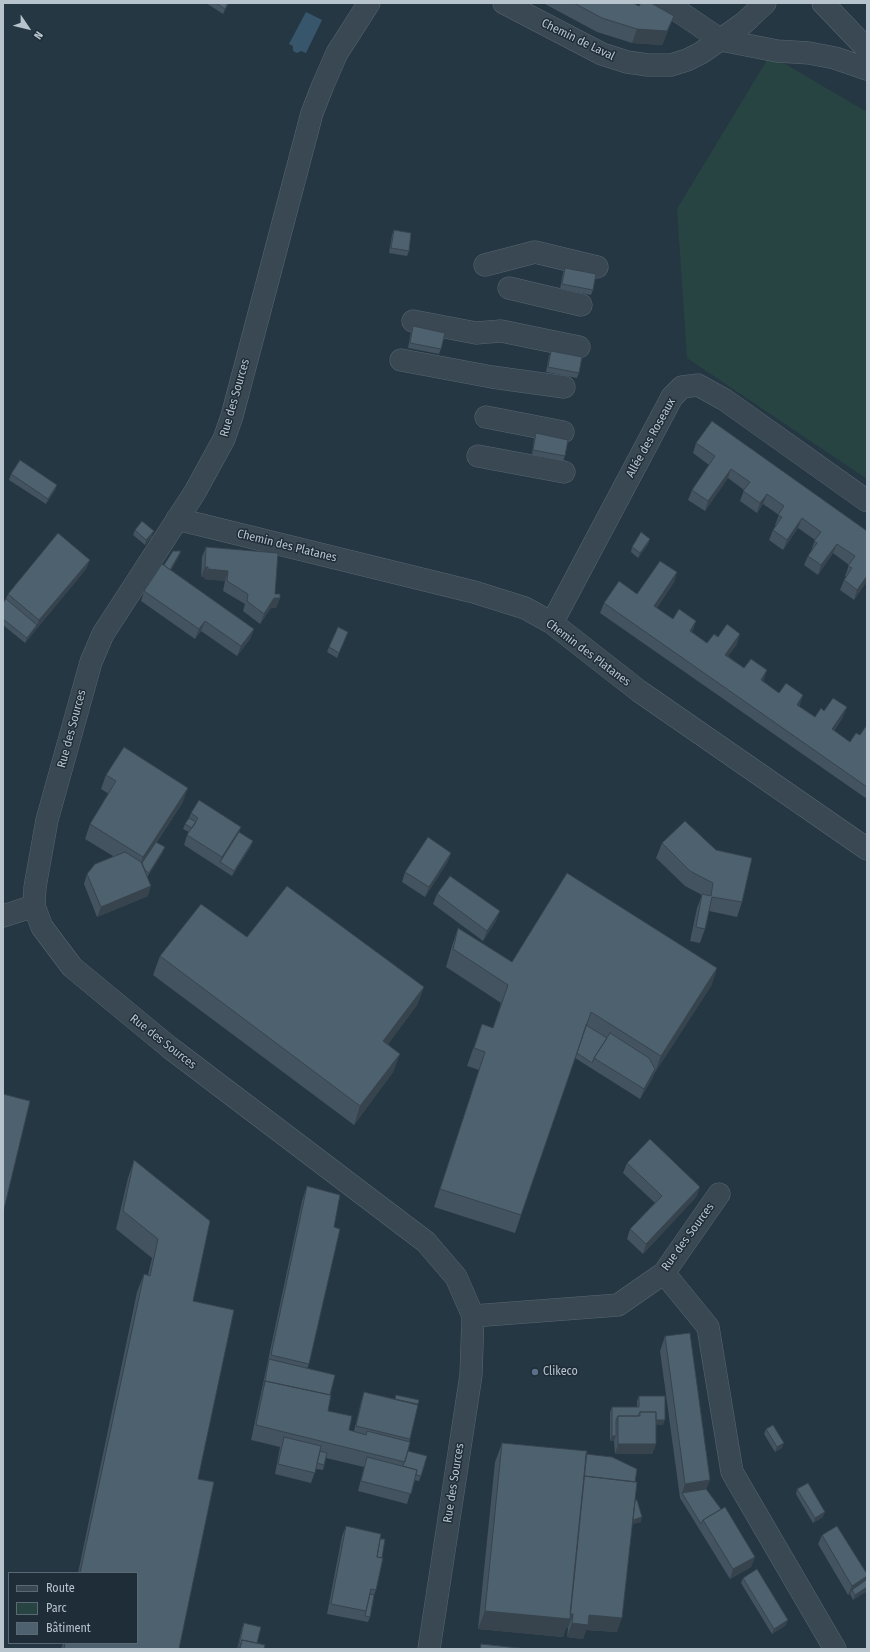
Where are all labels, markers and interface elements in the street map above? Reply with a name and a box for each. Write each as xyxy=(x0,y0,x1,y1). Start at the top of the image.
north arrow xyxy=(8,8,48,48)
street label: Chemin de Laval xyxy=(539,16,617,64)
text: N xyxy=(31,29,45,42)
street label: Rue des Sources xyxy=(217,357,253,439)
street label: Allée des Roseaux xyxy=(623,396,679,480)
street label: Chemin des Platanes xyxy=(236,527,338,565)
street label: Chemin des Platanes xyxy=(543,617,633,689)
street label: Rue des Sources xyxy=(55,688,89,770)
street label: Rue des Sources xyxy=(127,1012,199,1072)
street label: Rue des Sources xyxy=(659,1200,717,1274)
place label: Clikeco xyxy=(543,1365,578,1379)
marker: Clikeco xyxy=(530,1367,540,1377)
street label: Rue des Sources xyxy=(441,1442,467,1524)
legend xyxy=(8,1572,138,1644)
text: Route xyxy=(46,1581,75,1595)
text: Parc xyxy=(46,1601,67,1615)
text: Bâtiment xyxy=(46,1621,91,1635)

